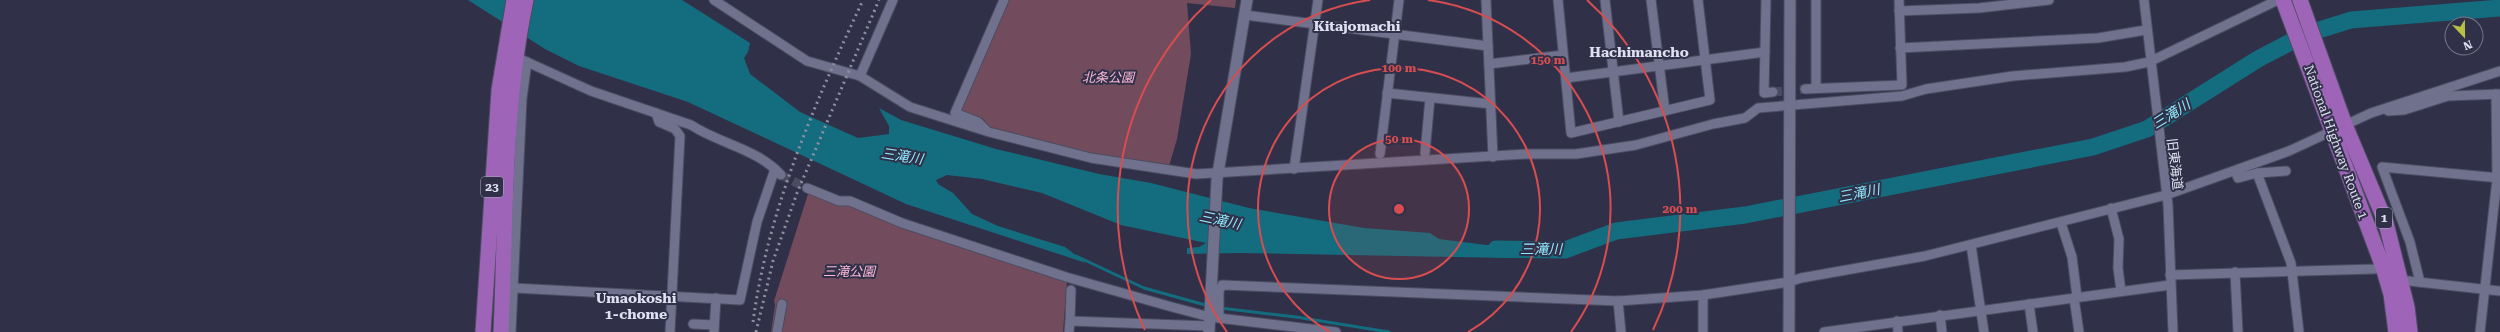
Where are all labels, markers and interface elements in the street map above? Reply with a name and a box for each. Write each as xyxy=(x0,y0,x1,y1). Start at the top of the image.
north arrow xyxy=(2444,16,2484,56)
district label: Kitajomachi xyxy=(1314,18,1401,34)
text: N xyxy=(2461,37,2474,53)
district label: Hachimancho xyxy=(1589,44,1689,60)
text: 150 m xyxy=(1531,53,1566,67)
text: 100 m xyxy=(1382,61,1417,75)
street label: National Highway Route 1 xyxy=(2301,63,2371,221)
park label: 北条公園 xyxy=(1082,70,1136,85)
water label: 三滝川 xyxy=(2149,95,2195,132)
text: 50 m xyxy=(1385,132,1413,146)
street label: 旧東海道 xyxy=(2164,137,2186,191)
water label: 三滝川 xyxy=(880,145,926,167)
road number: 23 xyxy=(481,177,503,197)
water label: 三滝川 xyxy=(1837,181,1883,205)
centre of rings xyxy=(1392,202,1406,216)
text: 200 m xyxy=(1663,202,1698,216)
water label: 三滝川 xyxy=(1198,208,1244,233)
road number: 1 xyxy=(2376,208,2392,228)
water label: 三滝川 xyxy=(1520,241,1564,257)
park label: 三滝公園 xyxy=(823,264,877,279)
district label: Umaokoshi 1-chome xyxy=(596,290,677,322)

